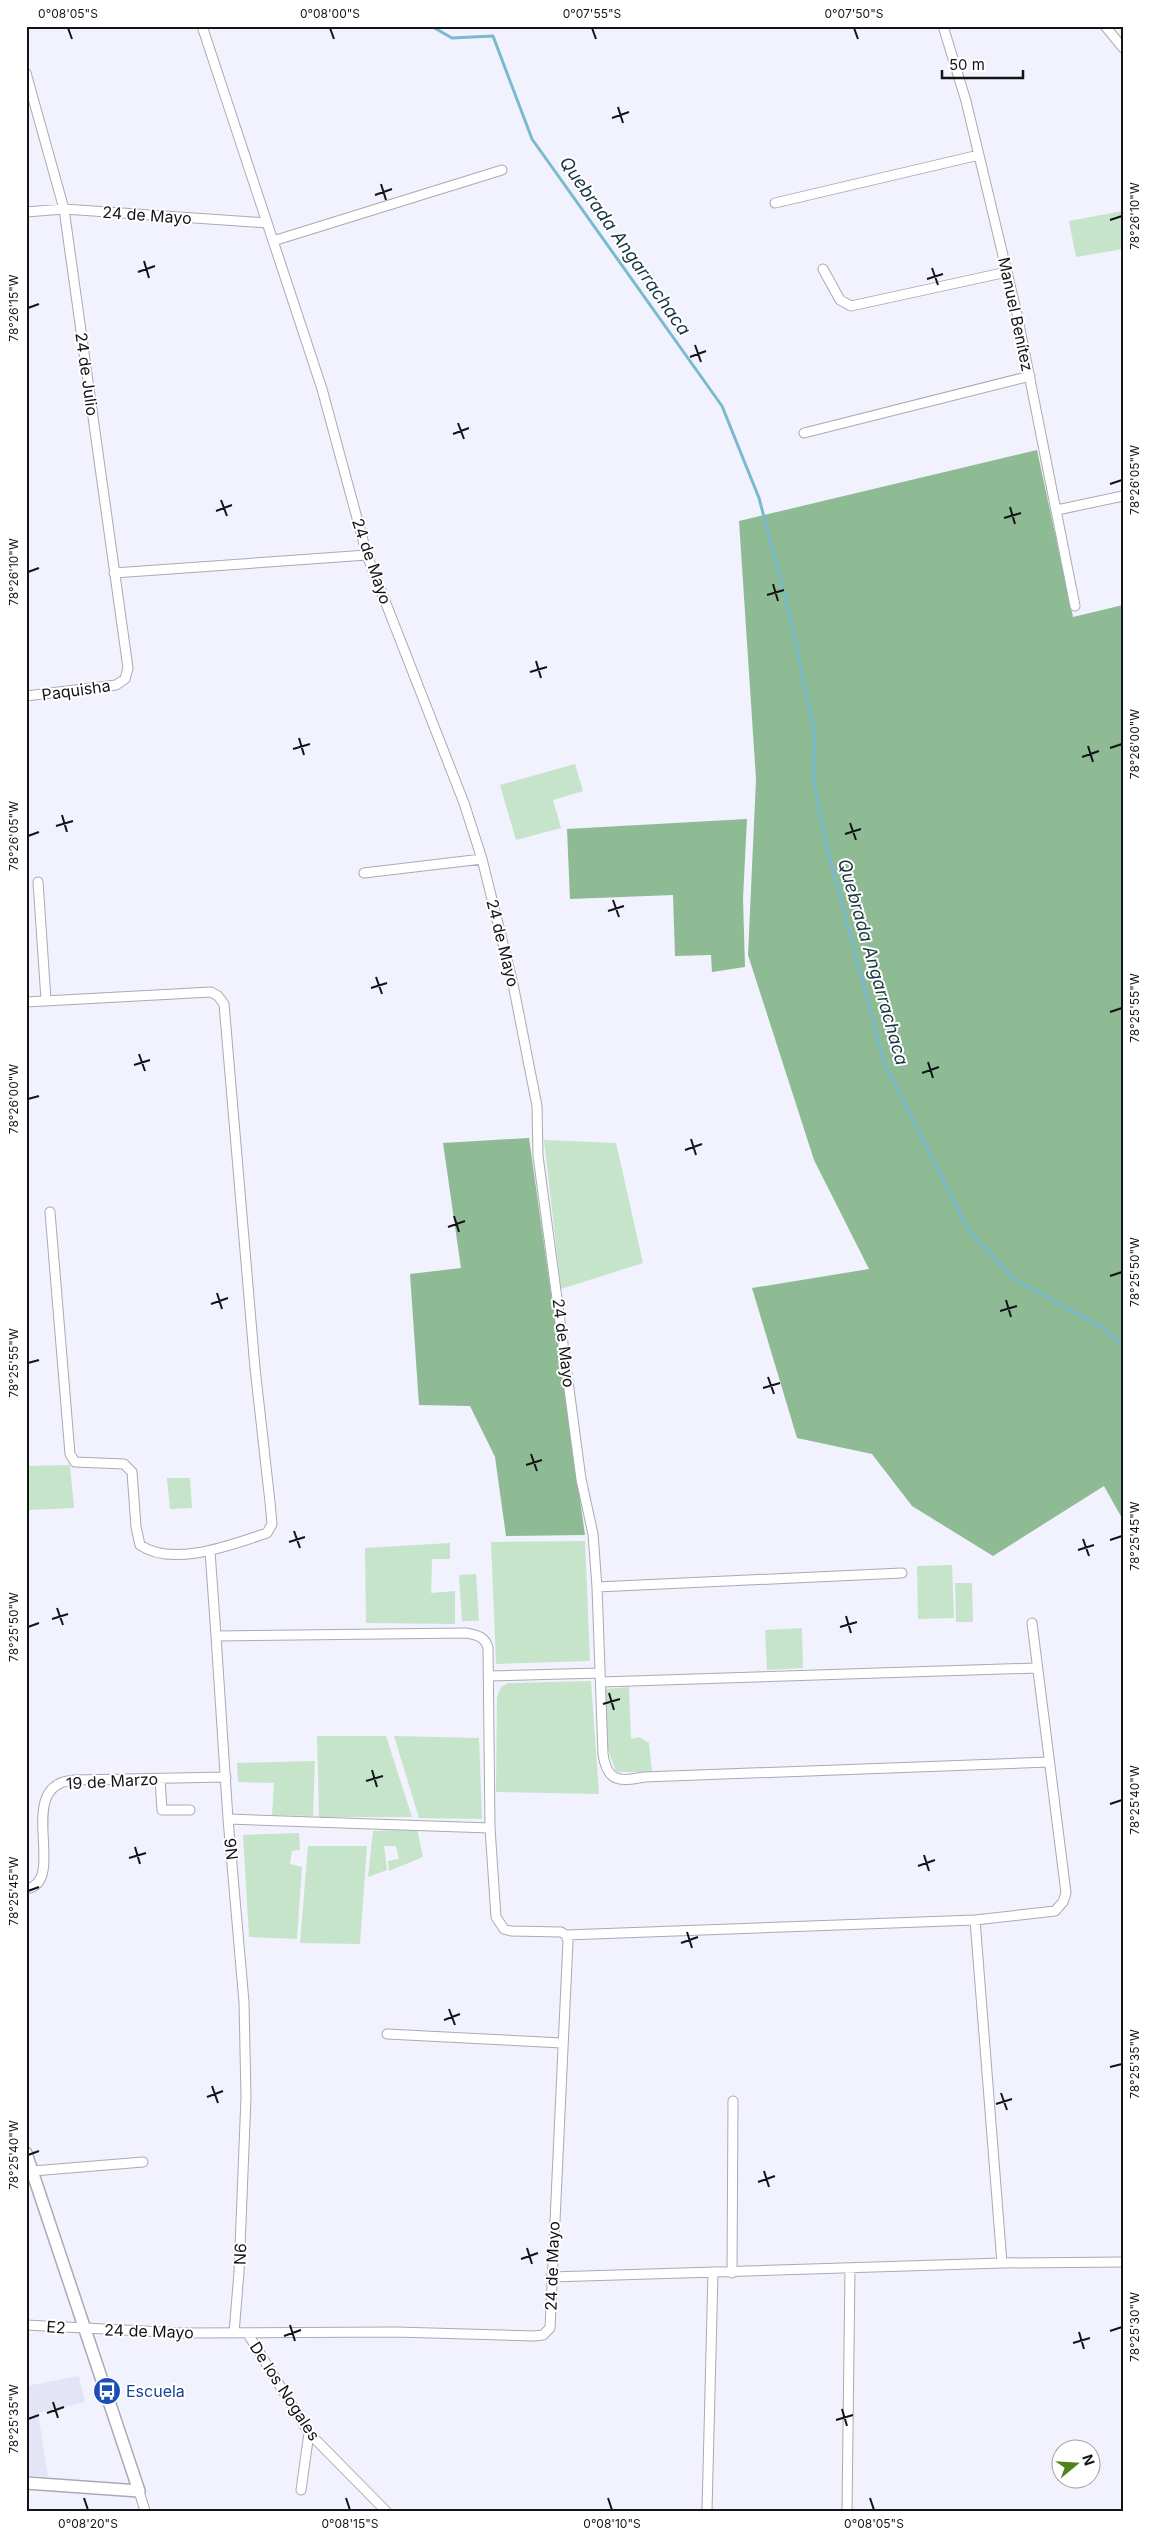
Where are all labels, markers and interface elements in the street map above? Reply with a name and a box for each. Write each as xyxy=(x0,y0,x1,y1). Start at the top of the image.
text: 0°08'05"S xyxy=(38,6,98,21)
text: 0°08'00"S xyxy=(300,6,360,21)
text: 0°07'55"S xyxy=(563,6,622,21)
text: 0°07'50"S xyxy=(825,6,884,21)
scale bar xyxy=(942,48,1023,80)
text: 50 m xyxy=(949,55,985,74)
water label: Quebrada Angarrachaca xyxy=(556,152,695,339)
text: 78°26'10"W xyxy=(1127,182,1142,250)
street label: 24 de Mayo xyxy=(102,202,192,228)
street label: Manuel Benítez xyxy=(994,255,1038,373)
text: 78°26'15"W xyxy=(6,274,21,342)
street label: 24 de Julio xyxy=(71,331,103,417)
text: 78°26'05"W xyxy=(1127,445,1142,515)
street label: 24 de Mayo xyxy=(348,515,396,607)
text: 78°26'10"W xyxy=(6,538,21,606)
street label: Paquisha xyxy=(40,675,112,705)
text: 78°26'00"W xyxy=(1127,709,1142,779)
text: 78°26'05"W xyxy=(6,801,21,871)
water label: Quebrada Angarrachaca xyxy=(834,856,913,1067)
street label: 24 de Mayo xyxy=(482,897,524,989)
text: 78°25'55"W xyxy=(1127,973,1142,1043)
text: 78°26'00"W xyxy=(6,1064,21,1134)
text: 78°25'50"W xyxy=(1127,1237,1142,1307)
street label: 24 de Mayo xyxy=(549,1297,579,1389)
text: 78°25'55"W xyxy=(6,1328,21,1398)
text: 78°25'45"W xyxy=(1127,1501,1142,1571)
text: 78°25'50"W xyxy=(6,1592,21,1662)
text: 78°25'40"W xyxy=(1127,1765,1142,1835)
street label: 19 de Marzo xyxy=(65,1769,159,1793)
street label: N6 xyxy=(220,1837,242,1861)
text: 78°25'45"W xyxy=(6,1856,21,1926)
text: 78°25'35"W xyxy=(1127,2029,1142,2099)
text: 78°25'40"W xyxy=(6,2120,21,2190)
street label: 24 de Mayo xyxy=(540,2221,564,2311)
street label: N6 xyxy=(230,2243,250,2265)
text: 78°25'30"W xyxy=(1127,2292,1142,2362)
street label: E2 xyxy=(46,2316,66,2338)
street label: 24 de Mayo xyxy=(104,2319,194,2343)
street label: De los Nogales xyxy=(246,2338,324,2444)
bus stop icon: Escuela xyxy=(92,2376,122,2406)
place label: Escuela xyxy=(126,2381,185,2401)
text: 78°25'35"W xyxy=(6,2384,21,2454)
north arrow xyxy=(1052,2440,1102,2490)
text: N xyxy=(1079,2452,1099,2468)
text: 0°08'20"S xyxy=(58,2516,118,2531)
text: 0°08'15"S xyxy=(321,2516,379,2531)
text: 0°08'10"S xyxy=(583,2516,641,2531)
text: 0°08'05"S xyxy=(844,2516,904,2531)

